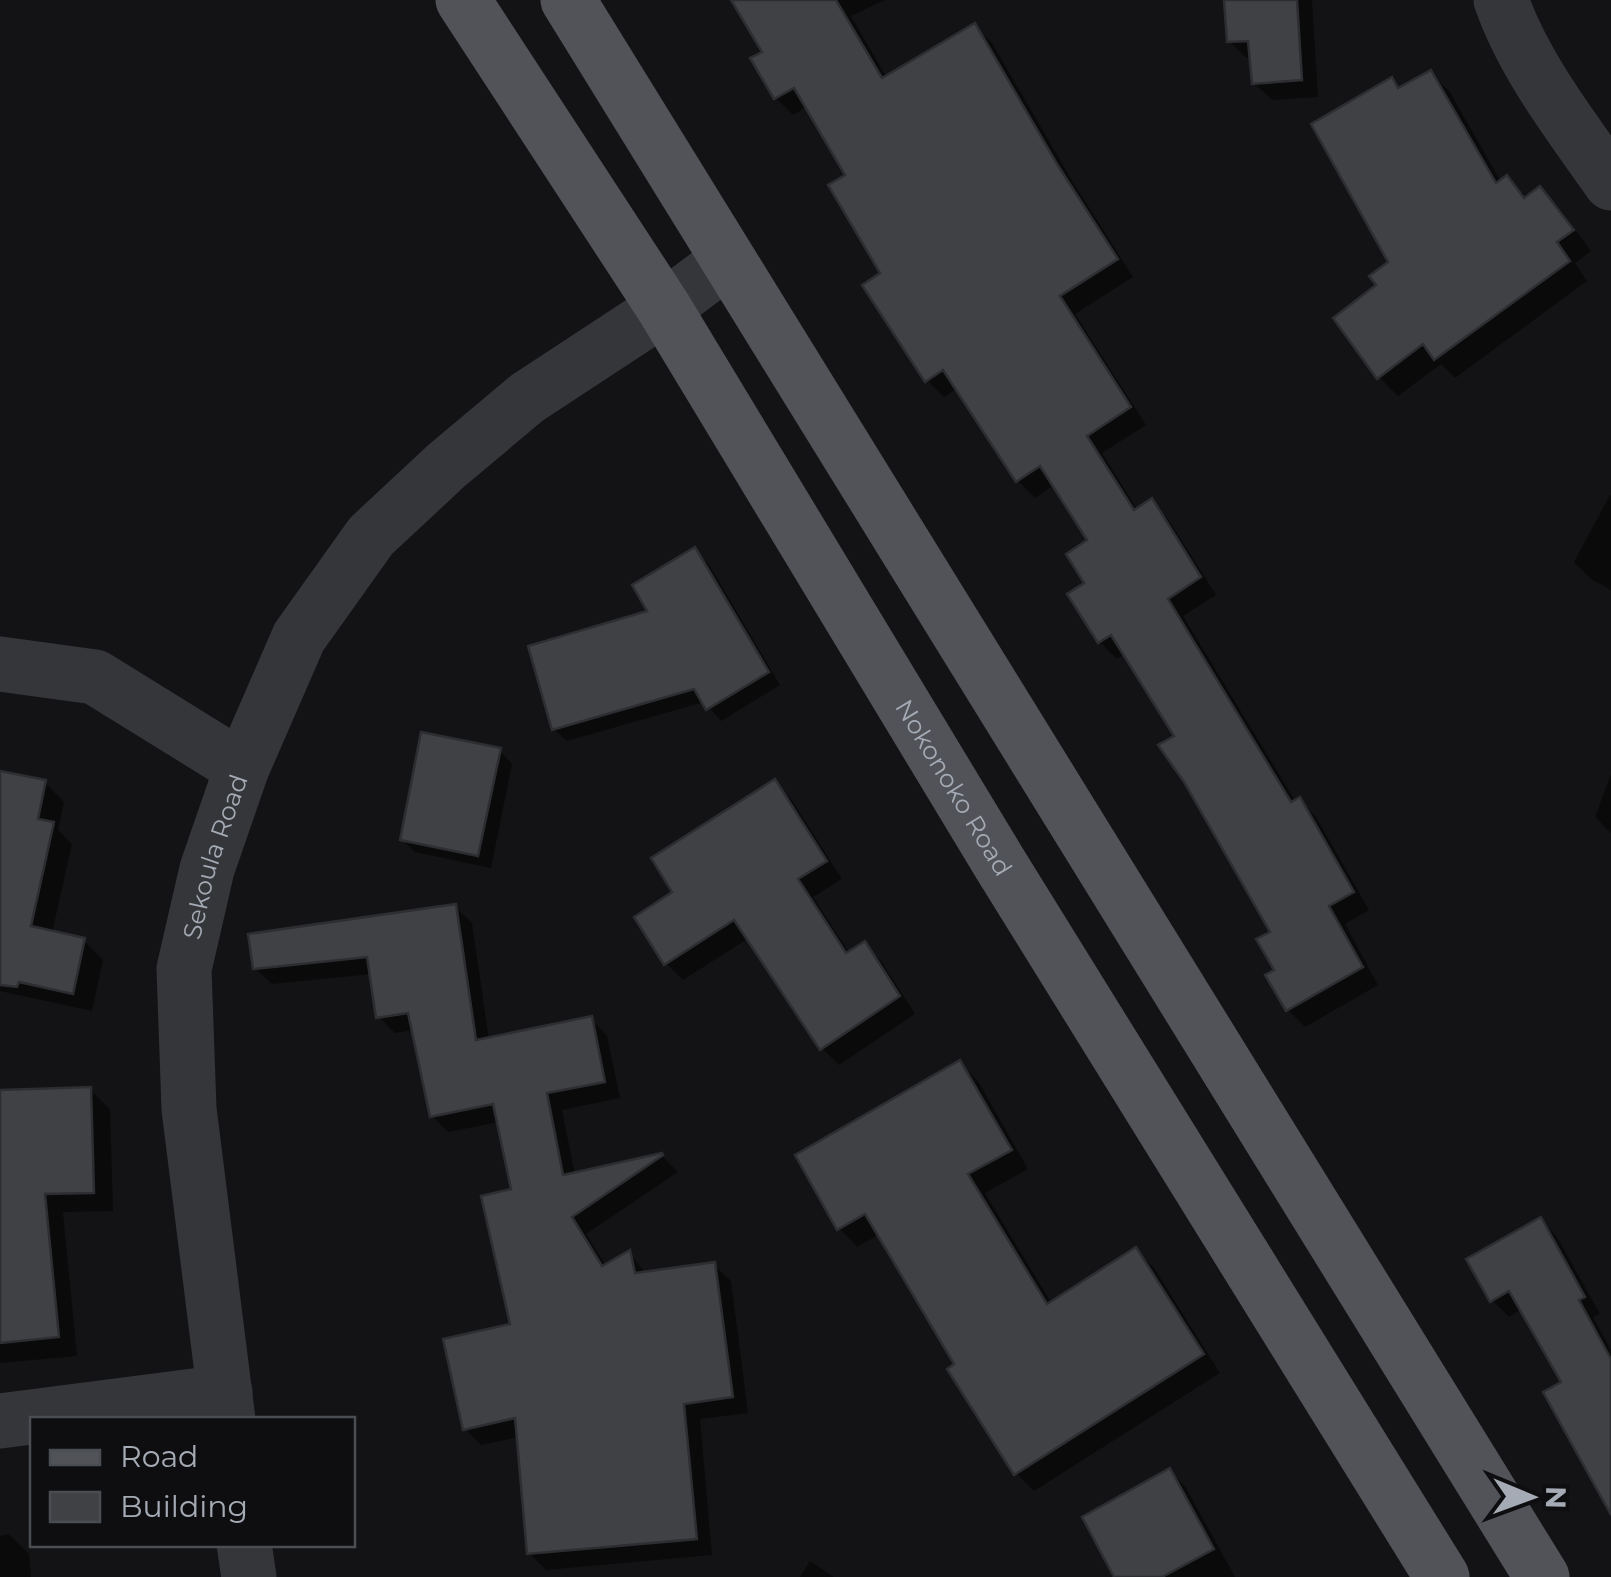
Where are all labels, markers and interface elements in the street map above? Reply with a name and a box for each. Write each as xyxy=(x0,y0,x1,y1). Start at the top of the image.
street label: Nokonoko Road xyxy=(889,694,1019,881)
street label: Sekoula Road xyxy=(176,770,254,942)
legend xyxy=(30,1417,355,1547)
text: Road xyxy=(120,1438,198,1475)
north arrow xyxy=(1481,1447,1581,1547)
text: N xyxy=(1539,1486,1573,1509)
text: Building xyxy=(120,1488,248,1525)

